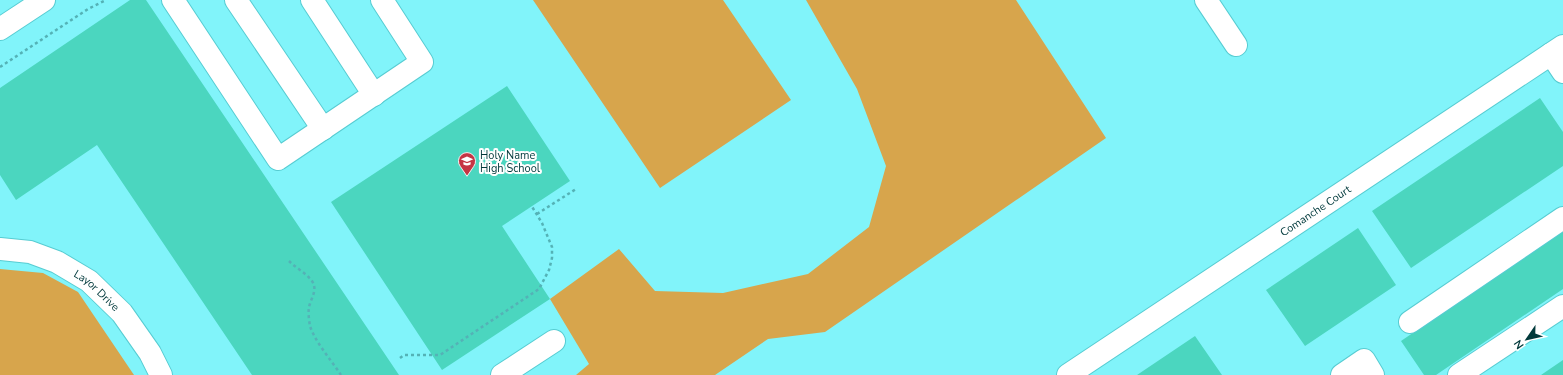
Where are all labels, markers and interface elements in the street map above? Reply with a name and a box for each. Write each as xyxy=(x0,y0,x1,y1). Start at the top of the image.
place label: Holy Name High School xyxy=(480,148,541,176)
school or university icon: Holy Name High School xyxy=(457,151,477,176)
street label: Comanche Court xyxy=(1277,182,1354,240)
street label: Layor Drive xyxy=(71,267,123,315)
north arrow xyxy=(1507,319,1547,359)
text: N xyxy=(1511,337,1528,352)

